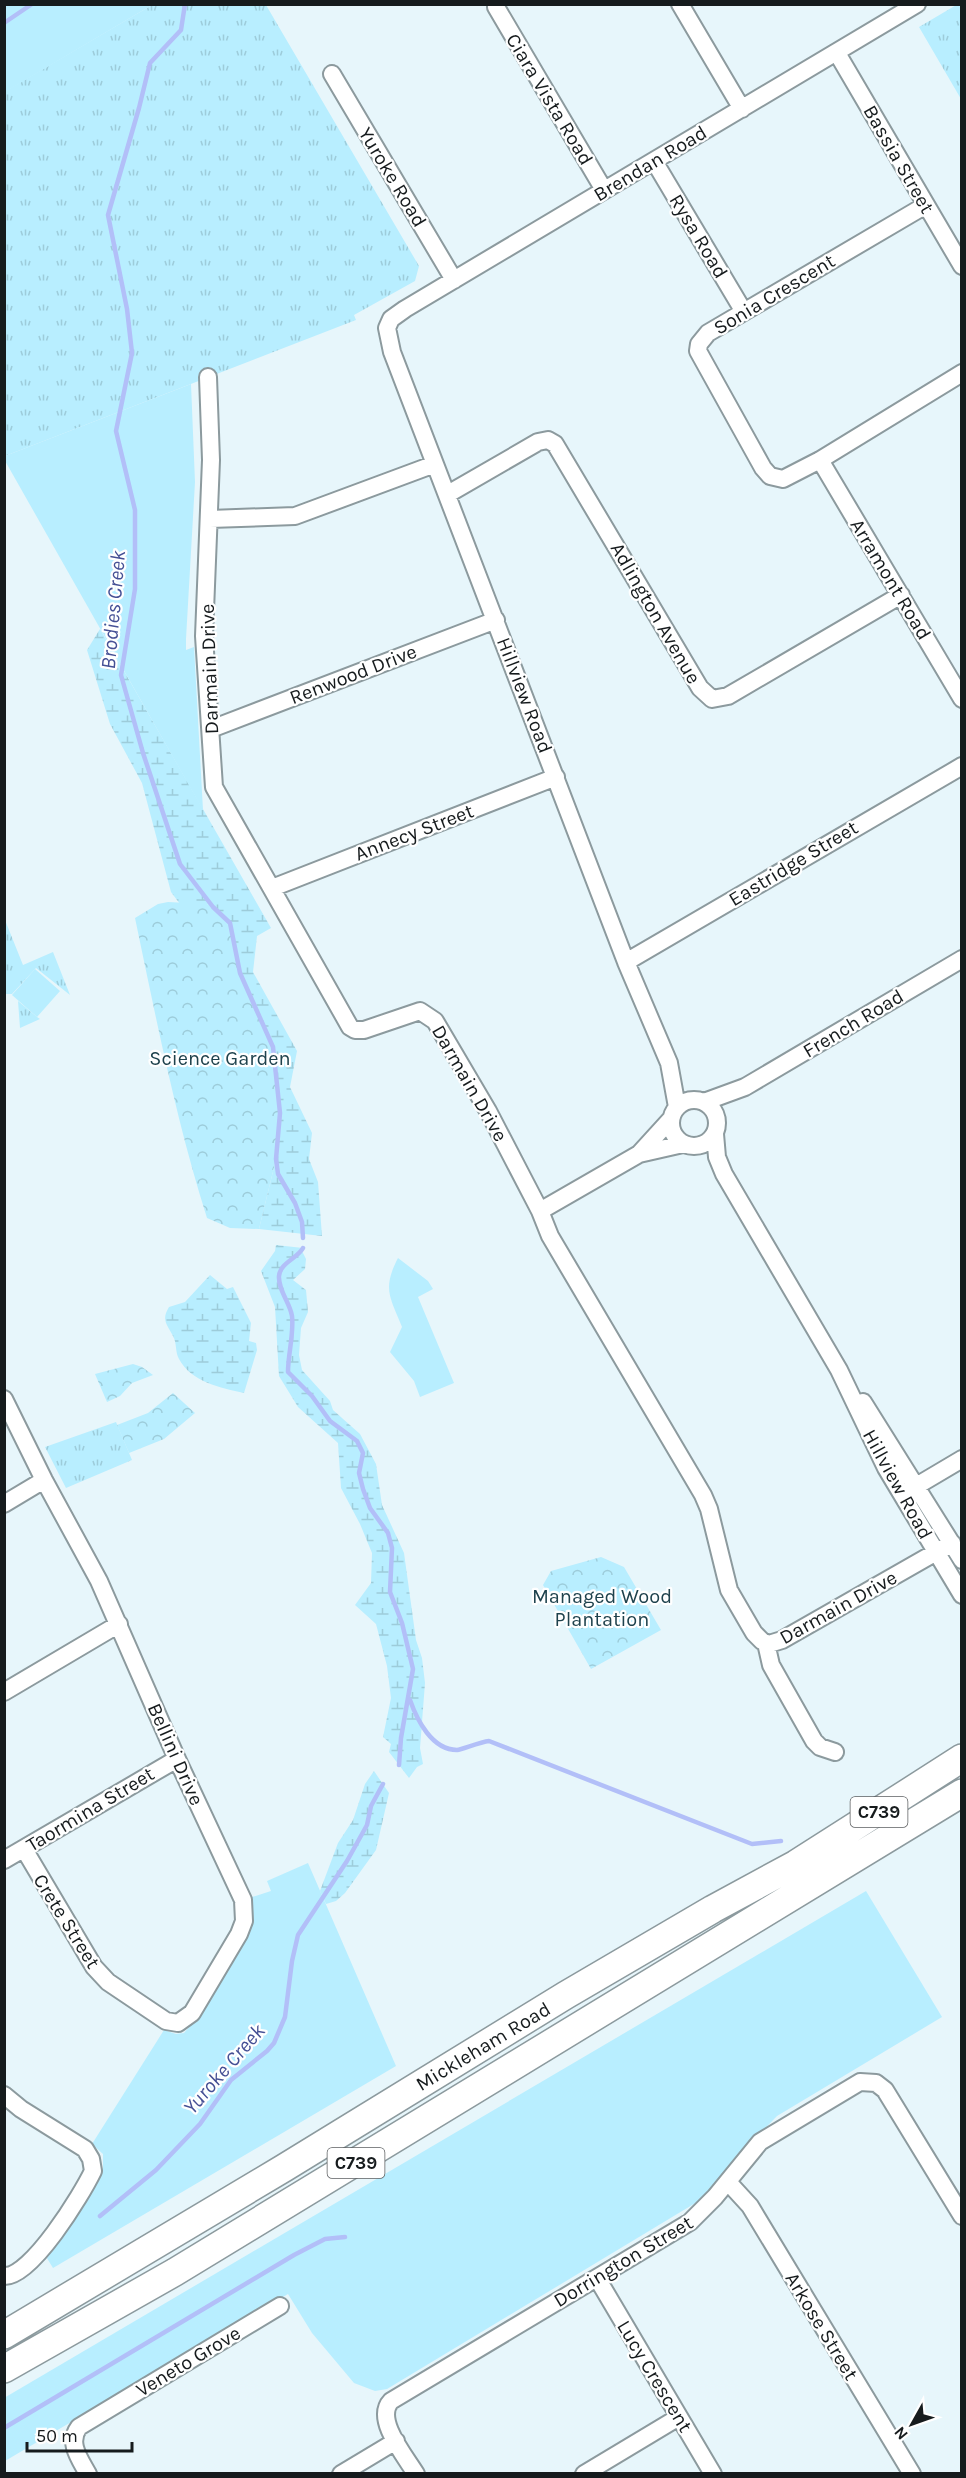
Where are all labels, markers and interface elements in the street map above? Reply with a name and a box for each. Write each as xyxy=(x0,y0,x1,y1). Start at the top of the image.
street label: Ciara Vista Road xyxy=(501,29,598,169)
street label: Bassia Street xyxy=(858,101,939,218)
street label: Brendan Road xyxy=(590,121,711,206)
street label: Yuroke Road xyxy=(354,123,431,231)
street label: Rysa Road xyxy=(665,190,733,282)
street label: Sonia Crescent xyxy=(710,249,839,340)
street label: Arramont Road xyxy=(845,515,936,644)
street label: Adlington Avenue xyxy=(606,538,705,688)
water label: Brodies Creek xyxy=(96,549,130,670)
street label: Darmain Drive xyxy=(196,603,223,735)
street label: Hillview Road xyxy=(492,634,557,756)
street label: Renwood Drive xyxy=(286,640,420,709)
street label: Annecy Street xyxy=(352,799,477,866)
street label: Eastridge Street xyxy=(725,816,862,911)
street label: French Road xyxy=(799,984,908,1062)
street label: Darmain Drive xyxy=(427,1021,512,1146)
park label: Science Garden xyxy=(149,1047,291,1070)
street label: Hillview Road xyxy=(858,1425,937,1543)
street label: Darmain Drive xyxy=(776,1566,901,1649)
park label: Managed Wood Plantation xyxy=(532,1585,672,1631)
street label: Bellini Drive xyxy=(143,1700,208,1809)
street label: Taormina Street xyxy=(22,1762,159,1857)
road number: C739 xyxy=(850,1797,908,1827)
street label: Crete Street xyxy=(28,1870,105,1973)
street label: Mickleham Road xyxy=(412,1997,555,2096)
water label: Yuroke Creek xyxy=(178,2019,270,2119)
road number: C739 xyxy=(328,2148,385,2178)
street label: Dorrington Street xyxy=(550,2211,697,2312)
street label: Arkose Street xyxy=(780,2268,863,2385)
street label: Lucy Crescent xyxy=(612,2316,697,2437)
street label: Veneto Grove xyxy=(132,2321,245,2402)
north arrow xyxy=(882,2394,942,2454)
scale bar xyxy=(27,2415,132,2453)
text: N xyxy=(890,2423,912,2444)
text: 50 m xyxy=(36,2425,78,2447)

